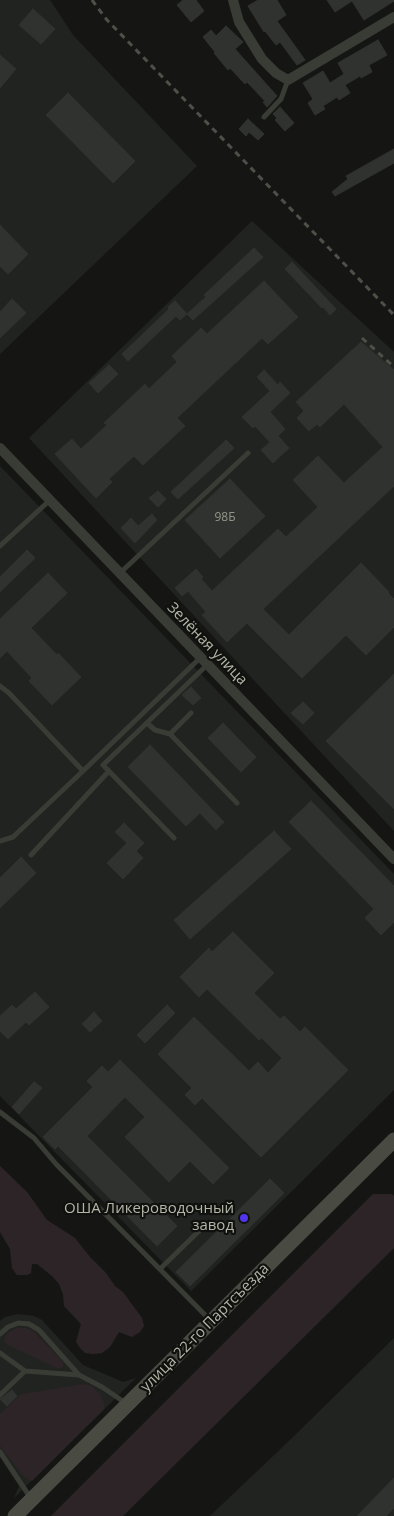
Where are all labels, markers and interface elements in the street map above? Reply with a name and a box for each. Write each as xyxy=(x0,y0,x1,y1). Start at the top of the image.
house number: 98Б xyxy=(214,511,236,525)
street label: Зелёная улица xyxy=(163,599,251,689)
place label: ОША Ликероводочный завод xyxy=(64,1200,234,1235)
marker: ОША Ликероводочный завод xyxy=(238,1212,250,1224)
street label: улица 22-го Партсъезда xyxy=(137,1260,273,1396)

